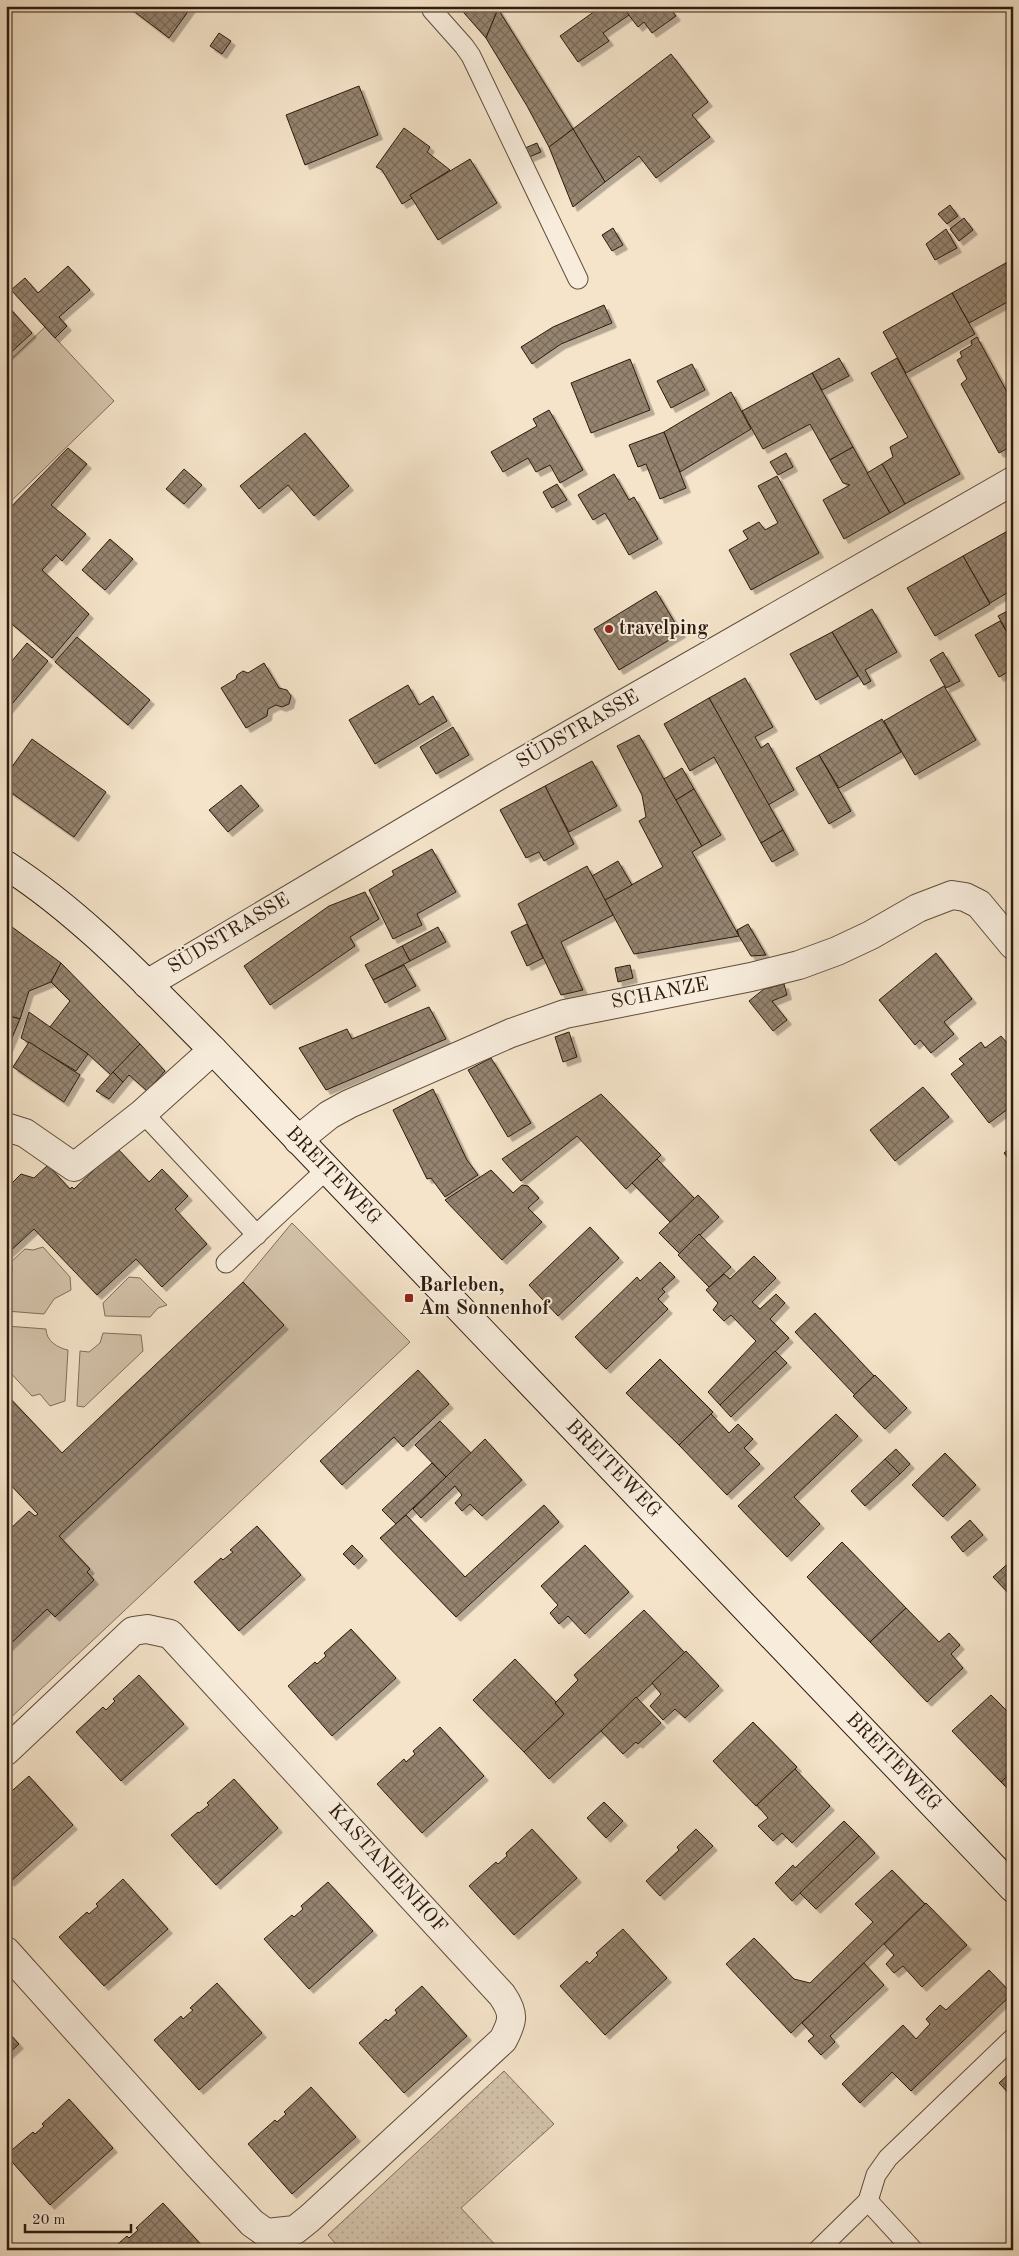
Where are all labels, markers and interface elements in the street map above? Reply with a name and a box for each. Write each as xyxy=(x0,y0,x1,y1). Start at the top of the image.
place label: travelping xyxy=(619,619,708,639)
marker: travelping xyxy=(603,623,615,635)
street label: SÜDSTRASSE xyxy=(512,684,643,773)
street label: SÜDSTRASSE xyxy=(163,887,293,978)
street label: SCHANZE xyxy=(609,975,711,1013)
street label: BREITEWEG xyxy=(282,1123,384,1229)
place label: Barleben, Am Sonnenhof xyxy=(419,1276,551,1319)
marker: Barleben, Am Sonnenhof xyxy=(403,1292,415,1304)
street label: BREITEWEG xyxy=(562,1416,664,1522)
street label: BREITEWEG xyxy=(842,1709,944,1815)
street label: KASTANIENHOF xyxy=(324,1800,450,1938)
scale bar xyxy=(25,2201,131,2233)
text: 20 m xyxy=(32,2213,66,2228)

